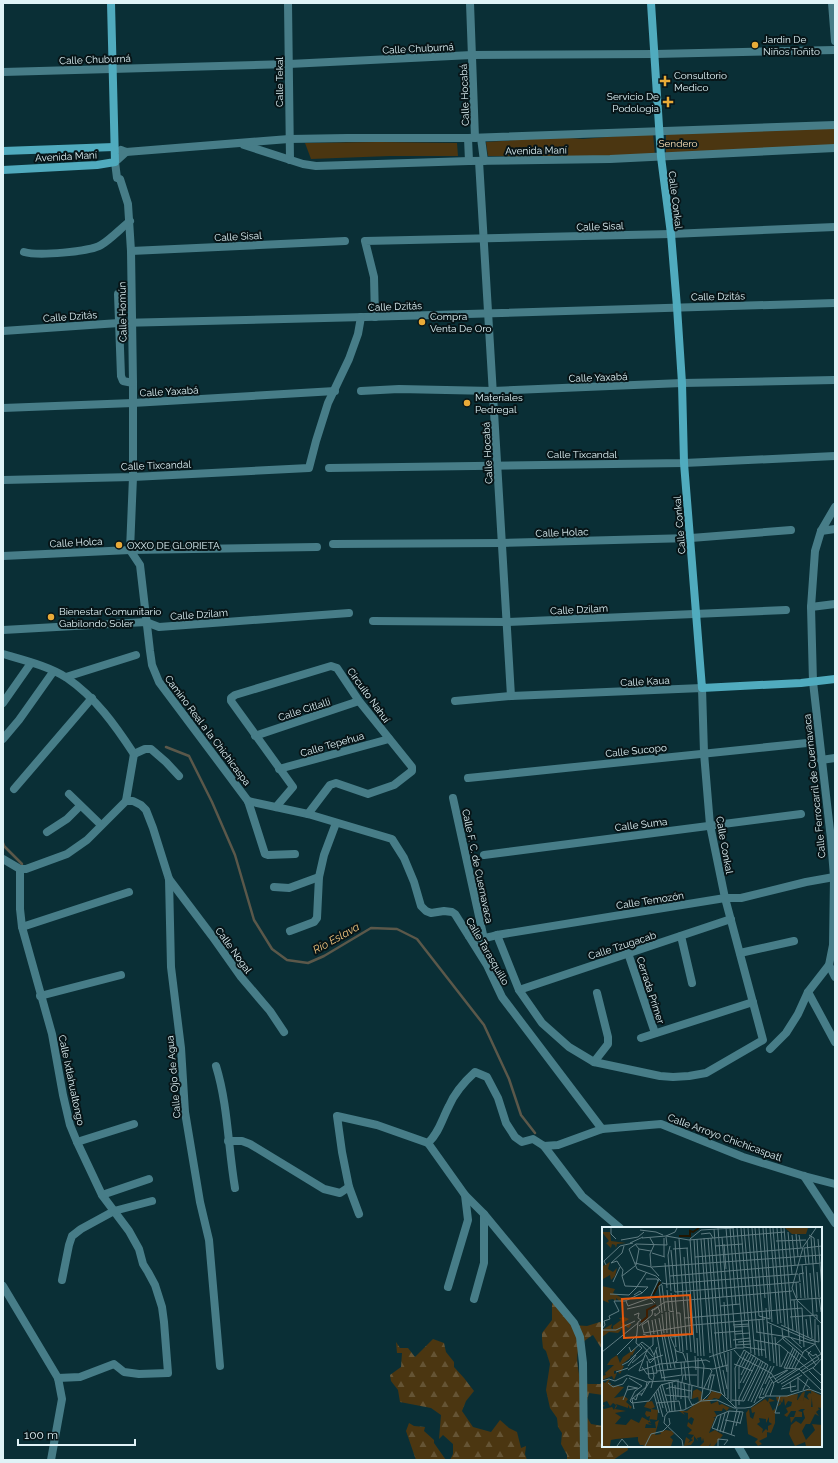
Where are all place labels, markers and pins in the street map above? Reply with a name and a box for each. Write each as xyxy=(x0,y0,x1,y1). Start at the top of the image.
place label: Jardin De Niños Toñito xyxy=(763,34,820,57)
marker: Jardin De Niños Toñito xyxy=(750,40,760,50)
place label: Consultorio Medico xyxy=(674,70,727,93)
marker: Consultorio Medico xyxy=(659,75,671,87)
place label: Servicio De Podologia xyxy=(607,91,659,114)
marker: Servicio De Podologia xyxy=(662,96,674,108)
place label: Compra Venta De Oro xyxy=(430,311,492,334)
marker: Compra Venta De Oro xyxy=(417,317,427,327)
place label: Materiales Pedregal xyxy=(475,392,523,415)
marker: Materiales Pedregal xyxy=(462,398,472,408)
marker: OXXO DE GLORIETA xyxy=(114,540,124,550)
place label: OXXO DE GLORIETA xyxy=(127,540,220,551)
place label: Bienestar Comunitario Gabilondo Soler xyxy=(59,606,161,629)
marker: Bienestar Comunitario Gabilondo Soler xyxy=(46,612,56,622)

